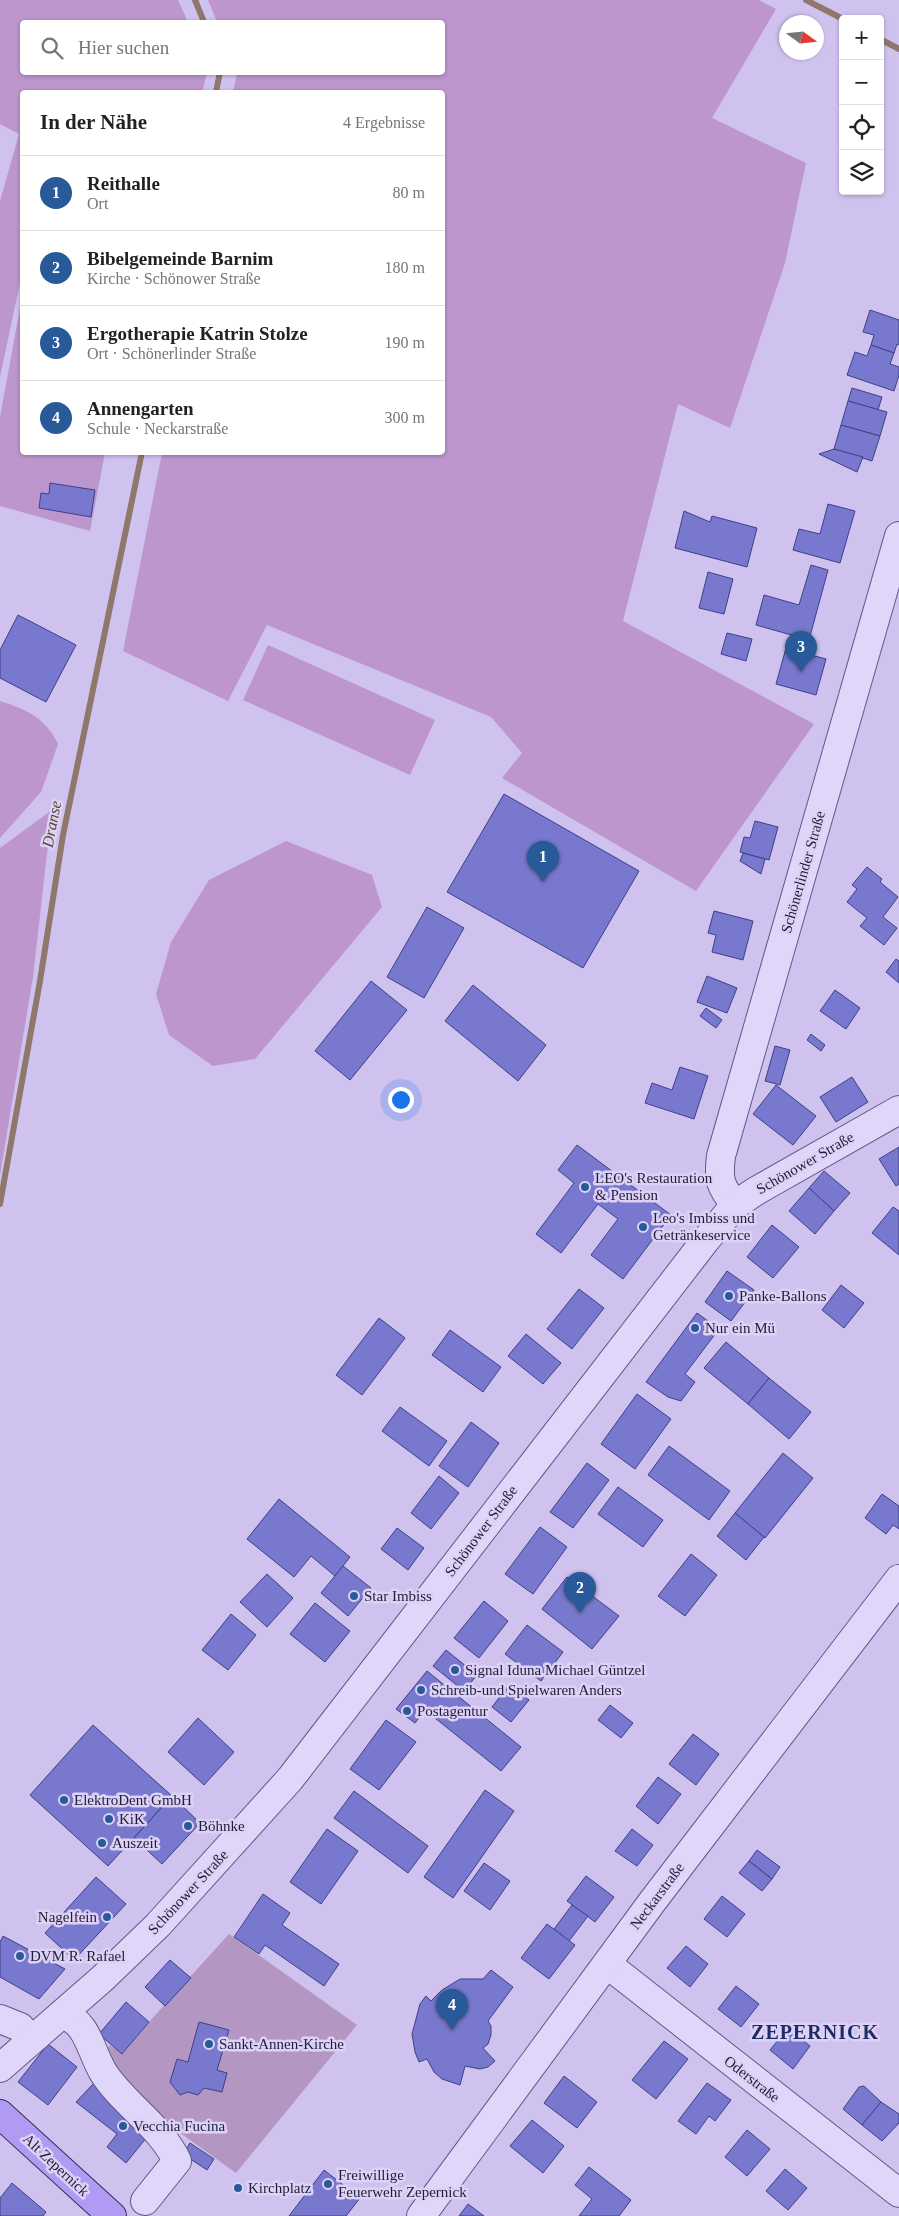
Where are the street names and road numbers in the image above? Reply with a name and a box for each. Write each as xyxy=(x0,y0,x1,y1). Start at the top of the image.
street label: Schönerlinder Straße xyxy=(778,809,828,935)
street label: Schönower Straße xyxy=(754,1129,857,1197)
street label: Schönower Straße xyxy=(442,1482,521,1580)
street label: Schönower Straße xyxy=(145,1846,231,1938)
street label: Neckarstraße xyxy=(627,1859,687,1932)
street label: Oderstraße xyxy=(721,2052,783,2106)
street label: Alt Zepernick xyxy=(20,2131,92,2200)

